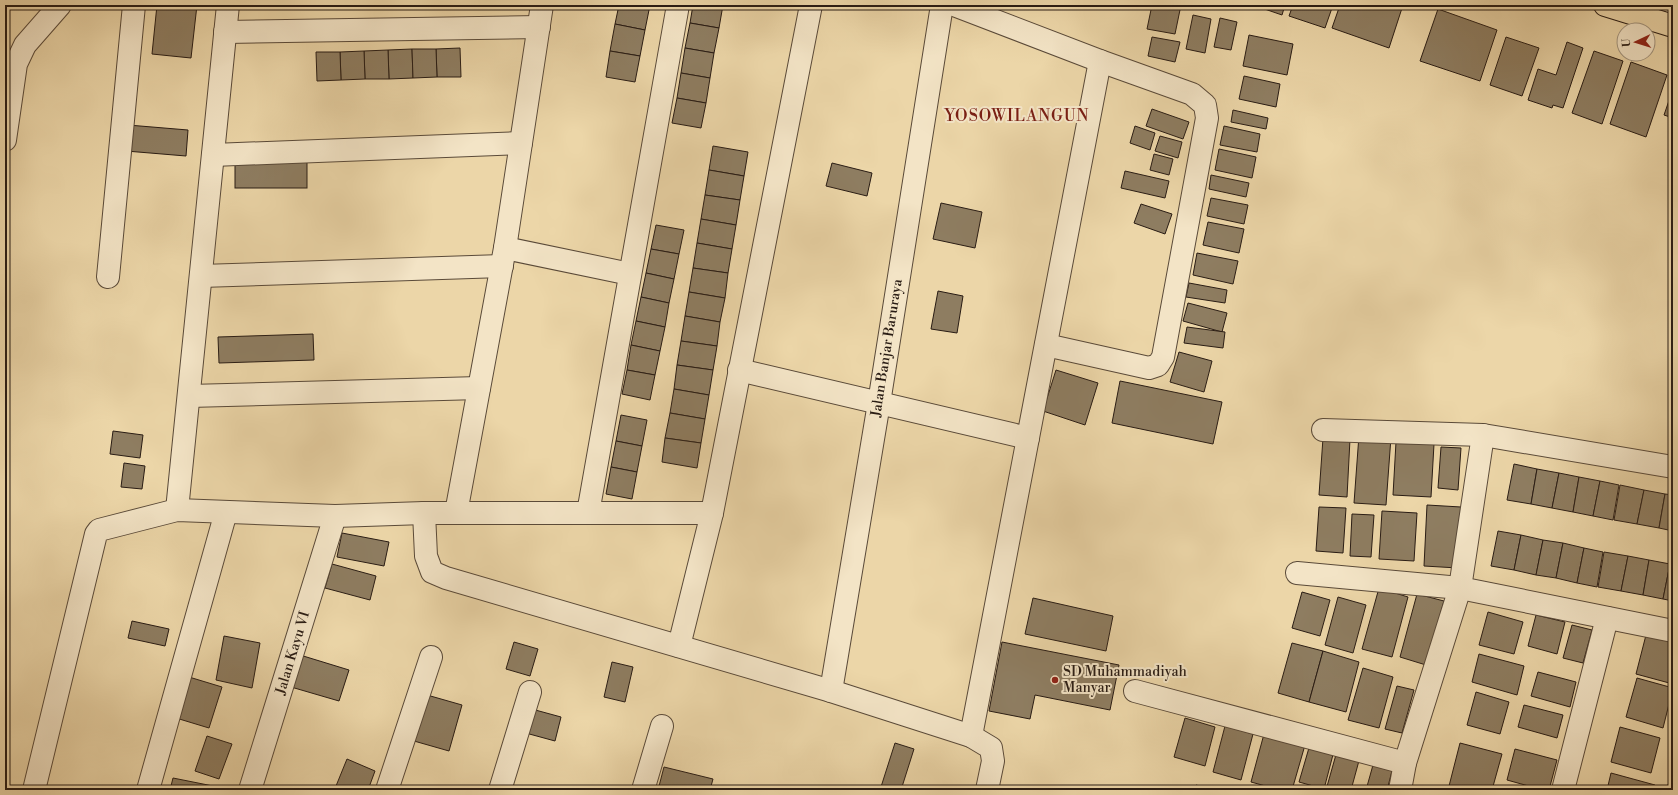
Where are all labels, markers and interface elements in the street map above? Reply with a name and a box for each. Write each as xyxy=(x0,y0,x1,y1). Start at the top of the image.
north arrow xyxy=(1616,22,1656,62)
text: U xyxy=(1620,37,1634,47)
district label: YOSOWILANGUN xyxy=(944,106,1089,126)
street label: Jalan Banjar Baruraya xyxy=(867,277,907,419)
street label: Jalan Kayu VI xyxy=(272,608,314,698)
place label: SD Muhammadiyah Manyar xyxy=(1063,663,1188,697)
marker: SD Muhammadiyah Manyar xyxy=(1050,675,1060,685)

